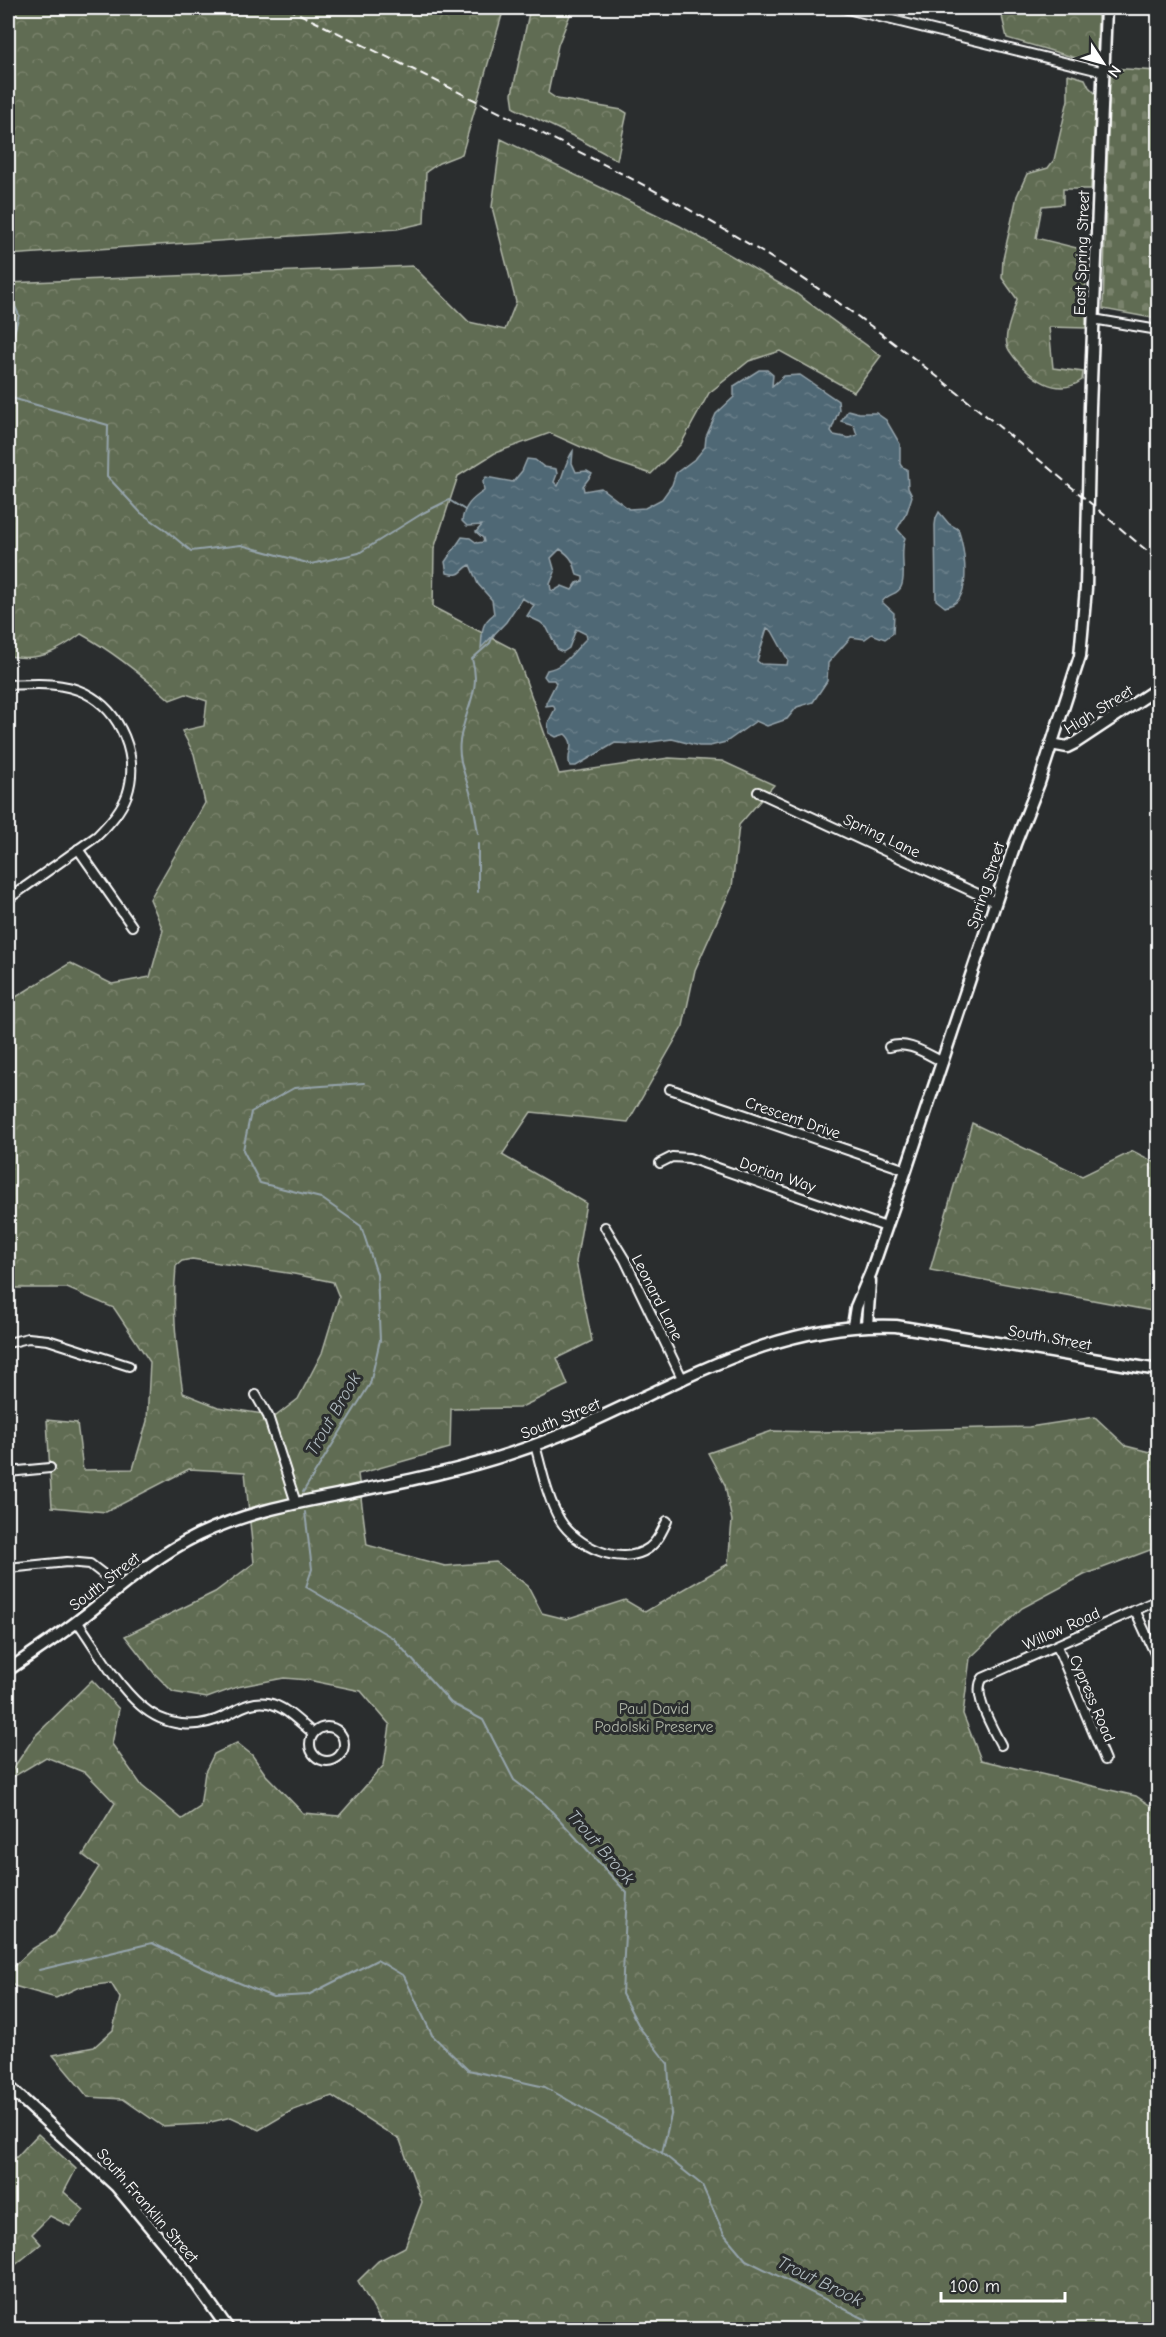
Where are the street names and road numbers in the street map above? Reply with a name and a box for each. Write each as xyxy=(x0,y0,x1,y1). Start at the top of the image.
street label: East Spring Street xyxy=(1071,190,1093,316)
street label: High Street xyxy=(1061,681,1137,738)
street label: Spring Lane xyxy=(840,810,923,862)
street label: Spring Street xyxy=(963,839,1009,931)
street label: Crescent Drive xyxy=(743,1093,843,1143)
street label: Dorian Way xyxy=(737,1154,819,1197)
street label: Leonard Lane xyxy=(628,1252,686,1343)
street label: South Street xyxy=(1007,1322,1093,1354)
street label: South Street xyxy=(518,1395,603,1443)
street label: South Street xyxy=(66,1549,144,1615)
street label: Willow Road xyxy=(1020,1604,1103,1654)
street label: Cypress Road xyxy=(1066,1652,1118,1745)
street label: South Franklin Street xyxy=(93,2145,202,2267)

